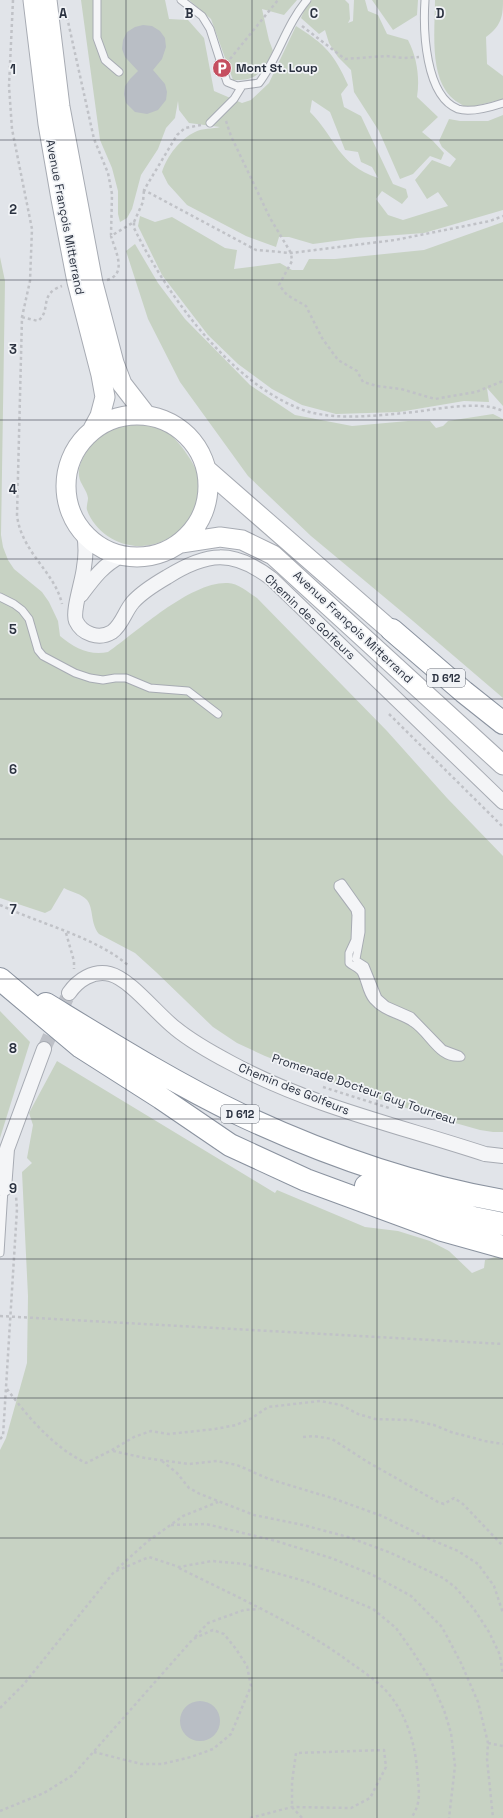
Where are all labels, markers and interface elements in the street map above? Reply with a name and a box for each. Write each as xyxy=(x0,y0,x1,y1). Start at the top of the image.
text: A xyxy=(59,5,68,22)
text: B xyxy=(185,5,194,22)
text: C xyxy=(310,5,318,22)
text: D xyxy=(436,5,445,22)
parking icon: Mont St. Loup xyxy=(211,57,233,79)
place label: Mont St. Loup xyxy=(236,60,318,76)
text: 1 xyxy=(10,61,16,78)
street label: Avenue François Mitterrand xyxy=(42,138,88,296)
text: 2 xyxy=(9,201,17,218)
text: 3 xyxy=(9,341,17,358)
text: 4 xyxy=(9,481,17,498)
street label: Avenue François Mitterrand xyxy=(290,567,416,687)
street label: Chemin des Golfeurs xyxy=(261,571,359,663)
text: 5 xyxy=(9,621,17,638)
road number: D 612 xyxy=(427,669,465,687)
text: 6 xyxy=(9,761,17,778)
text: 7 xyxy=(9,901,17,918)
text: 8 xyxy=(9,1040,17,1057)
street label: Promenade Docteur Guy Tourreau xyxy=(270,1050,458,1128)
street label: Chemin des Golfeurs xyxy=(236,1059,352,1119)
road number: D 612 xyxy=(221,1105,259,1123)
text: 9 xyxy=(9,1180,17,1197)

